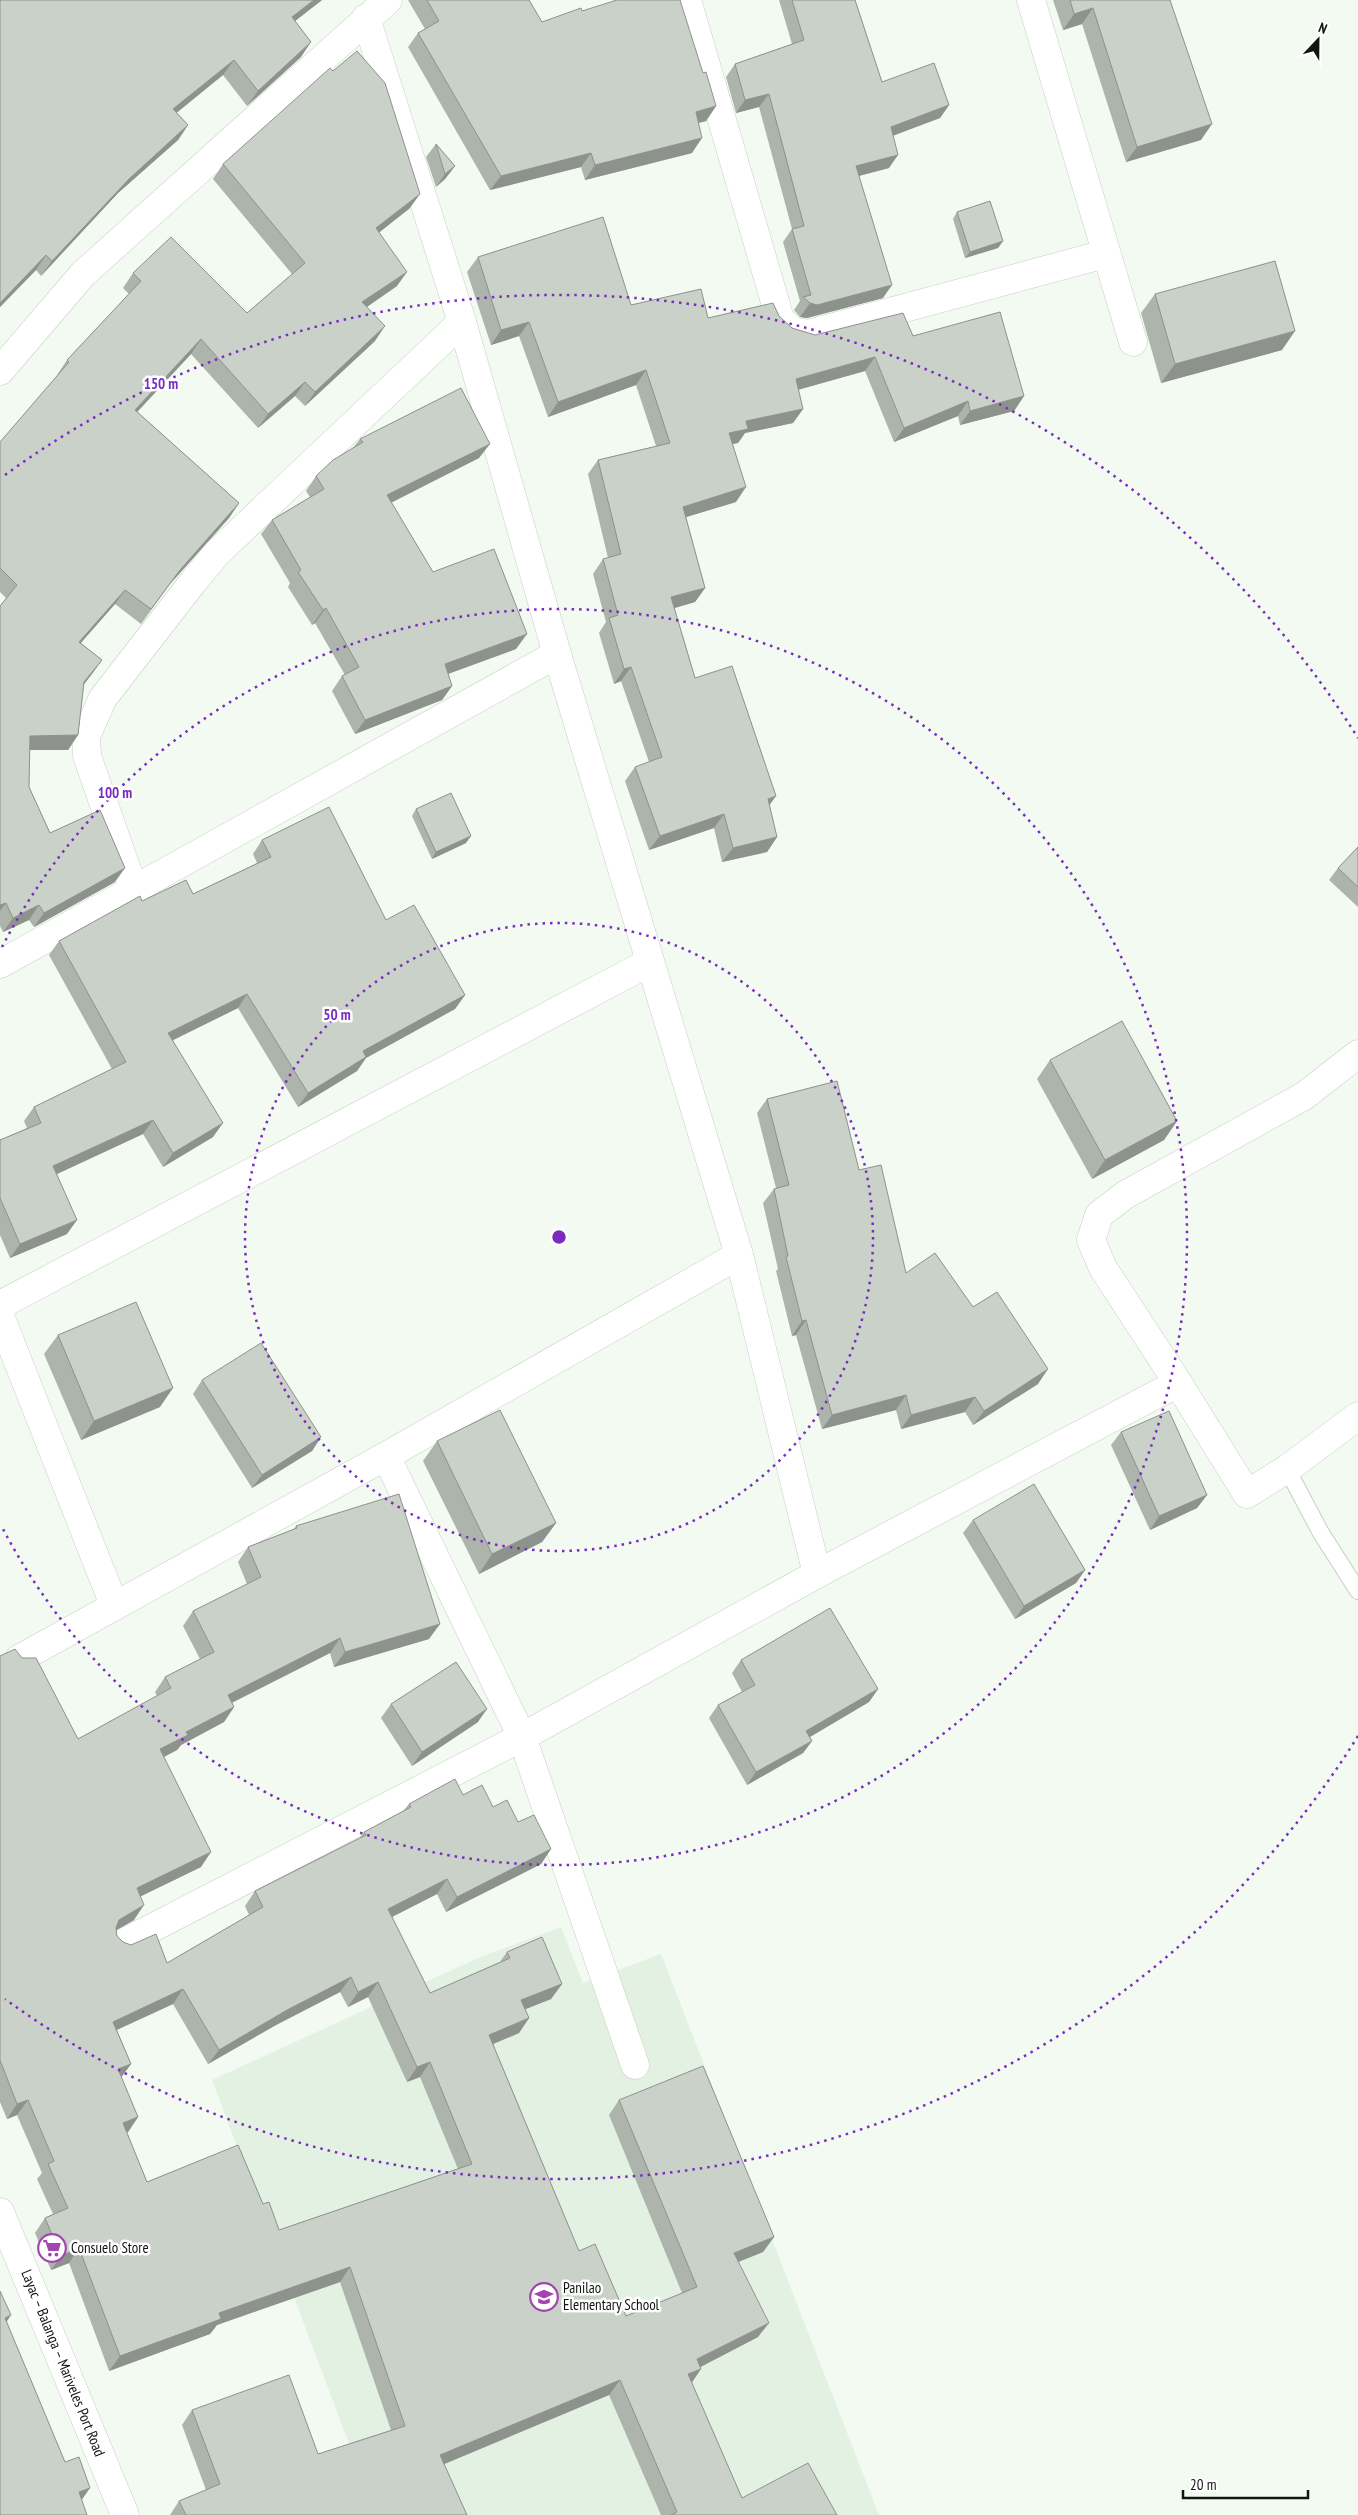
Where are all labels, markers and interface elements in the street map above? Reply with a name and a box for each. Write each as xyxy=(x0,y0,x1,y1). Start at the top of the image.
north arrow xyxy=(1293,15,1343,65)
text: N xyxy=(1316,18,1330,38)
text: 150 m xyxy=(144,374,178,393)
text: 100 m xyxy=(98,783,132,802)
text: 50 m xyxy=(323,1005,351,1024)
centre of rings xyxy=(550,1228,568,1246)
supermarket icon: Consuelo Store xyxy=(37,2233,67,2263)
place label: Consuelo Store xyxy=(71,2238,149,2257)
street label: Layac – Balanga – Mariveles Port Road xyxy=(17,2267,110,2459)
place label: Panilao Elementary School xyxy=(563,2278,660,2314)
school or university icon: Panilao Elementary School xyxy=(529,2282,559,2312)
scale bar xyxy=(1183,2468,1308,2500)
text: 20 m xyxy=(1190,2475,1216,2494)

